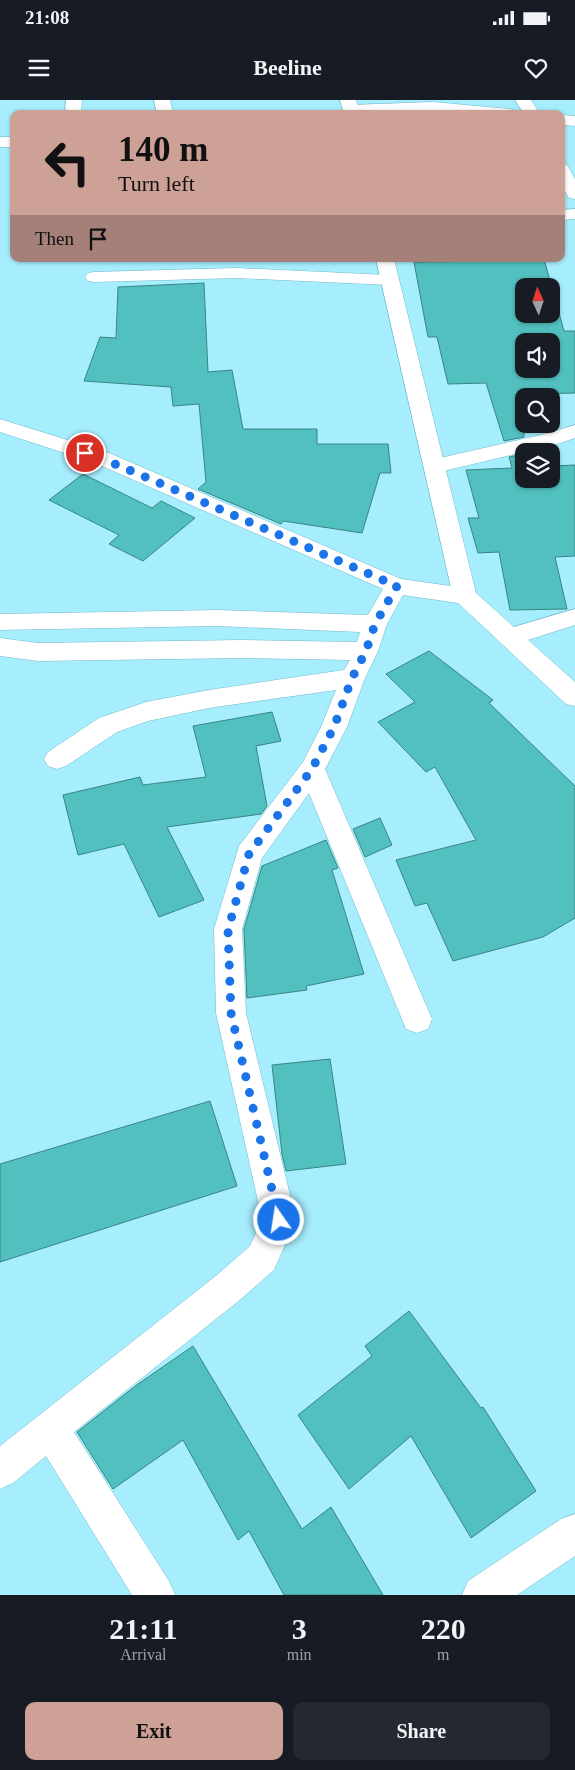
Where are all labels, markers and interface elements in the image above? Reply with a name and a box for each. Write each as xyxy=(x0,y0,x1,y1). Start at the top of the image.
text: 21:08 xyxy=(25,7,69,28)
icon: menu xyxy=(25,54,53,82)
icon: heart xyxy=(522,54,550,82)
text: Beeline xyxy=(253,55,322,80)
icon: left xyxy=(35,130,100,195)
text: 140 m xyxy=(118,130,208,169)
text: Turn left xyxy=(118,171,195,196)
icon: arrive xyxy=(84,225,112,253)
text: Then xyxy=(35,228,74,249)
north arrow xyxy=(515,278,560,322)
map controls xyxy=(515,278,560,488)
button: sound xyxy=(515,333,560,378)
button: search xyxy=(515,388,560,433)
pin xyxy=(64,432,106,474)
icon: arrive xyxy=(71,439,99,467)
button: layers xyxy=(515,443,560,488)
position arrow xyxy=(252,1193,304,1245)
text: 21:11 xyxy=(109,1612,178,1645)
text: 3 xyxy=(292,1612,307,1645)
text: 220 xyxy=(421,1612,466,1645)
text: Arrival xyxy=(120,1646,166,1663)
text: min xyxy=(287,1646,312,1663)
text: m xyxy=(437,1646,450,1663)
button: Exit xyxy=(25,1702,283,1760)
button: Share xyxy=(293,1702,550,1760)

